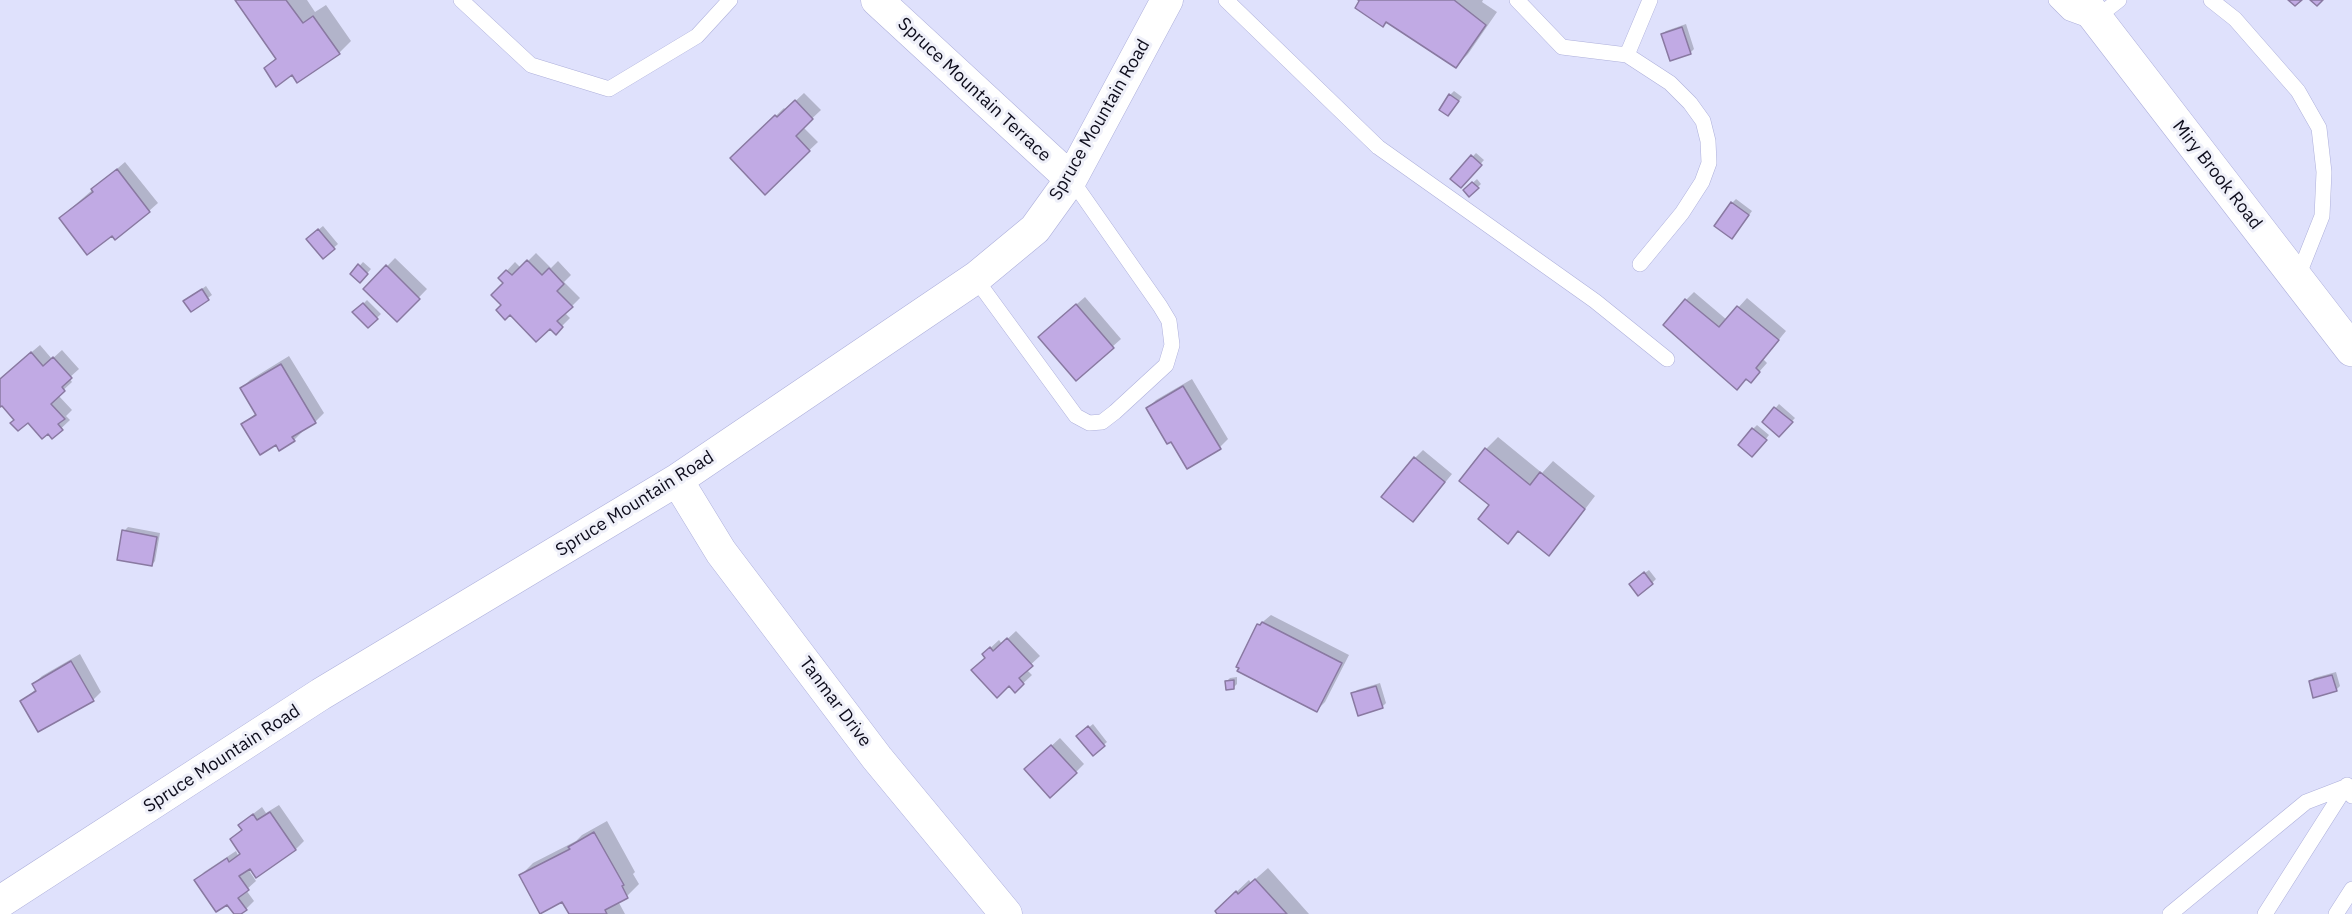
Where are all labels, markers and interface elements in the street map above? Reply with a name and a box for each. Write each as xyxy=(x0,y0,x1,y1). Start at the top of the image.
street label: Spruce Mountain Terrace xyxy=(893,13,1055,167)
street label: Spruce Mountain Road xyxy=(1045,36,1155,204)
street label: Miry Brook Road xyxy=(2168,116,2266,234)
street label: Spruce Mountain Road xyxy=(552,447,718,561)
street label: Tanmar Drive xyxy=(794,653,876,751)
street label: Spruce Mountain Road xyxy=(140,700,304,818)

